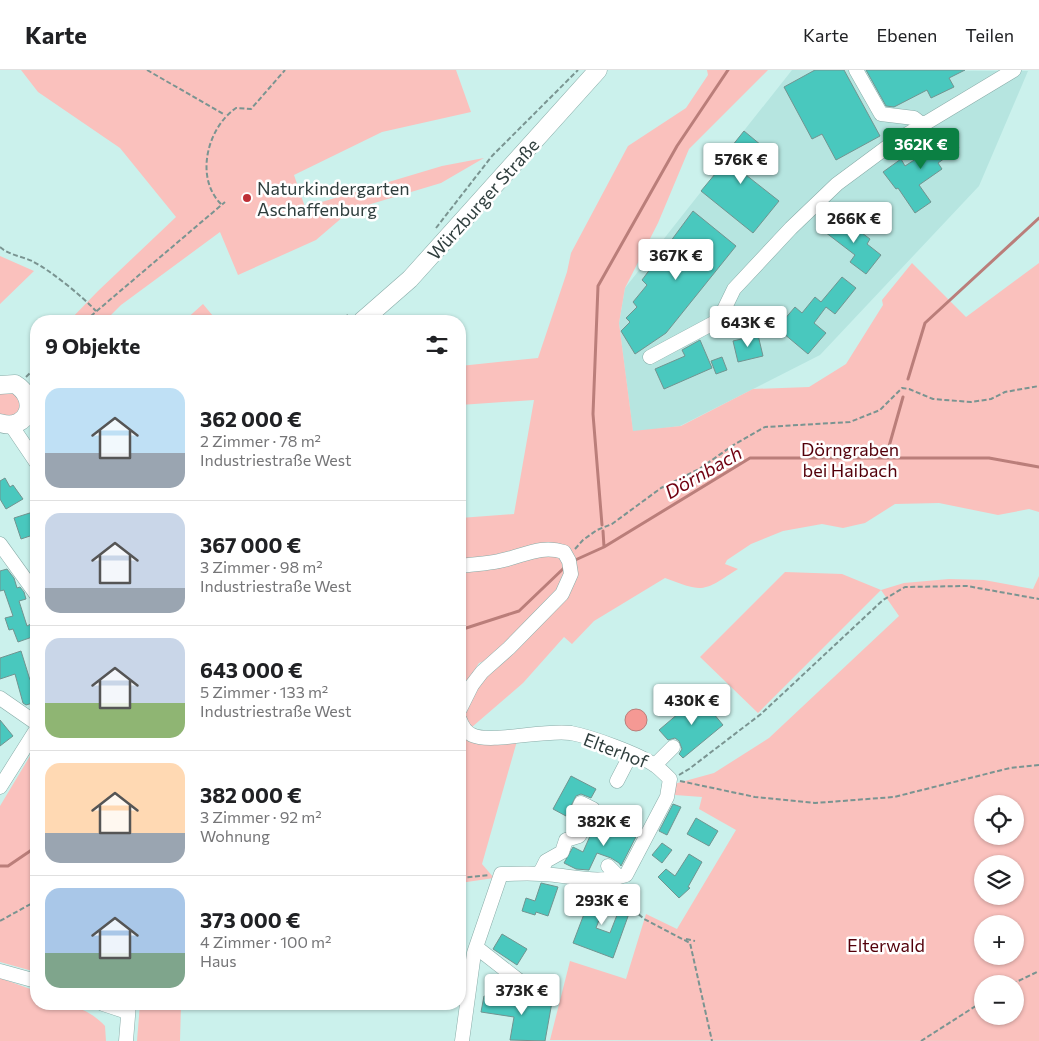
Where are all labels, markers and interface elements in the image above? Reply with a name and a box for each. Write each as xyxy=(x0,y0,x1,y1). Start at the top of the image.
text: Karte xyxy=(25,20,87,49)
text: Karte xyxy=(803,24,848,46)
text: Ebenen xyxy=(876,24,937,46)
text: Teilen xyxy=(965,24,1014,46)
pin: 362K € xyxy=(880,128,962,170)
street label: Würzburger Straße xyxy=(423,134,543,264)
text: 362K € xyxy=(894,134,948,153)
pin: 576K € xyxy=(700,142,782,185)
text: 576K € xyxy=(714,149,768,168)
place label: Naturkindergarten Aschaffenburg xyxy=(257,177,410,220)
marker: Naturkindergarten Aschaffenburg xyxy=(241,192,253,204)
pin: 266K € xyxy=(813,202,895,244)
text: 266K € xyxy=(827,208,881,227)
pin: 367K € xyxy=(635,238,717,281)
text: 367K € xyxy=(649,245,703,264)
pin: 643K € xyxy=(707,306,789,348)
text: 643K € xyxy=(721,312,775,331)
icon: filters xyxy=(423,331,451,359)
text: 9 Objekte xyxy=(45,333,140,358)
text: 362 000 € xyxy=(200,406,302,431)
icon: home xyxy=(85,408,145,468)
text: 2 Zimmer · 78 m² xyxy=(200,431,321,450)
park label: Dörngraben bei Haibach xyxy=(801,438,899,481)
water label: Dörnbach xyxy=(660,441,746,503)
text: Industriestraße West xyxy=(200,450,352,469)
text: 367 000 € xyxy=(200,532,301,557)
icon: home xyxy=(85,533,145,593)
text: 3 Zimmer · 98 m² xyxy=(200,557,323,576)
text: Industriestraße West xyxy=(200,576,352,595)
text: 643 000 € xyxy=(200,657,303,682)
icon: home xyxy=(85,658,145,718)
text: 5 Zimmer · 133 m² xyxy=(200,682,328,701)
pin: 430K € xyxy=(651,684,733,726)
text: 430K € xyxy=(664,690,720,709)
text: Industriestraße West xyxy=(200,701,352,720)
street label: Elterhof xyxy=(581,728,652,773)
text: 382 000 € xyxy=(200,782,302,807)
icon: home xyxy=(85,783,145,843)
map controls xyxy=(974,795,1024,1025)
button: locate xyxy=(974,795,1024,845)
pin: 382K € xyxy=(563,804,645,847)
text: 3 Zimmer · 92 m² xyxy=(200,807,322,826)
text: 382K € xyxy=(577,811,631,830)
text: Wohnung xyxy=(200,826,270,845)
button: layers xyxy=(974,855,1024,905)
pin: 293K € xyxy=(561,884,643,926)
text: 293K € xyxy=(575,890,629,909)
text: 373 000 € xyxy=(200,907,300,932)
icon: home xyxy=(85,908,145,968)
button: + xyxy=(974,915,1024,965)
text: 4 Zimmer · 100 m² xyxy=(200,932,331,951)
park label: Elterwald xyxy=(847,934,925,956)
text: Haus xyxy=(200,951,237,970)
pin: 373K € xyxy=(481,974,563,1016)
button: − xyxy=(974,975,1024,1025)
text: 373K € xyxy=(496,980,548,999)

